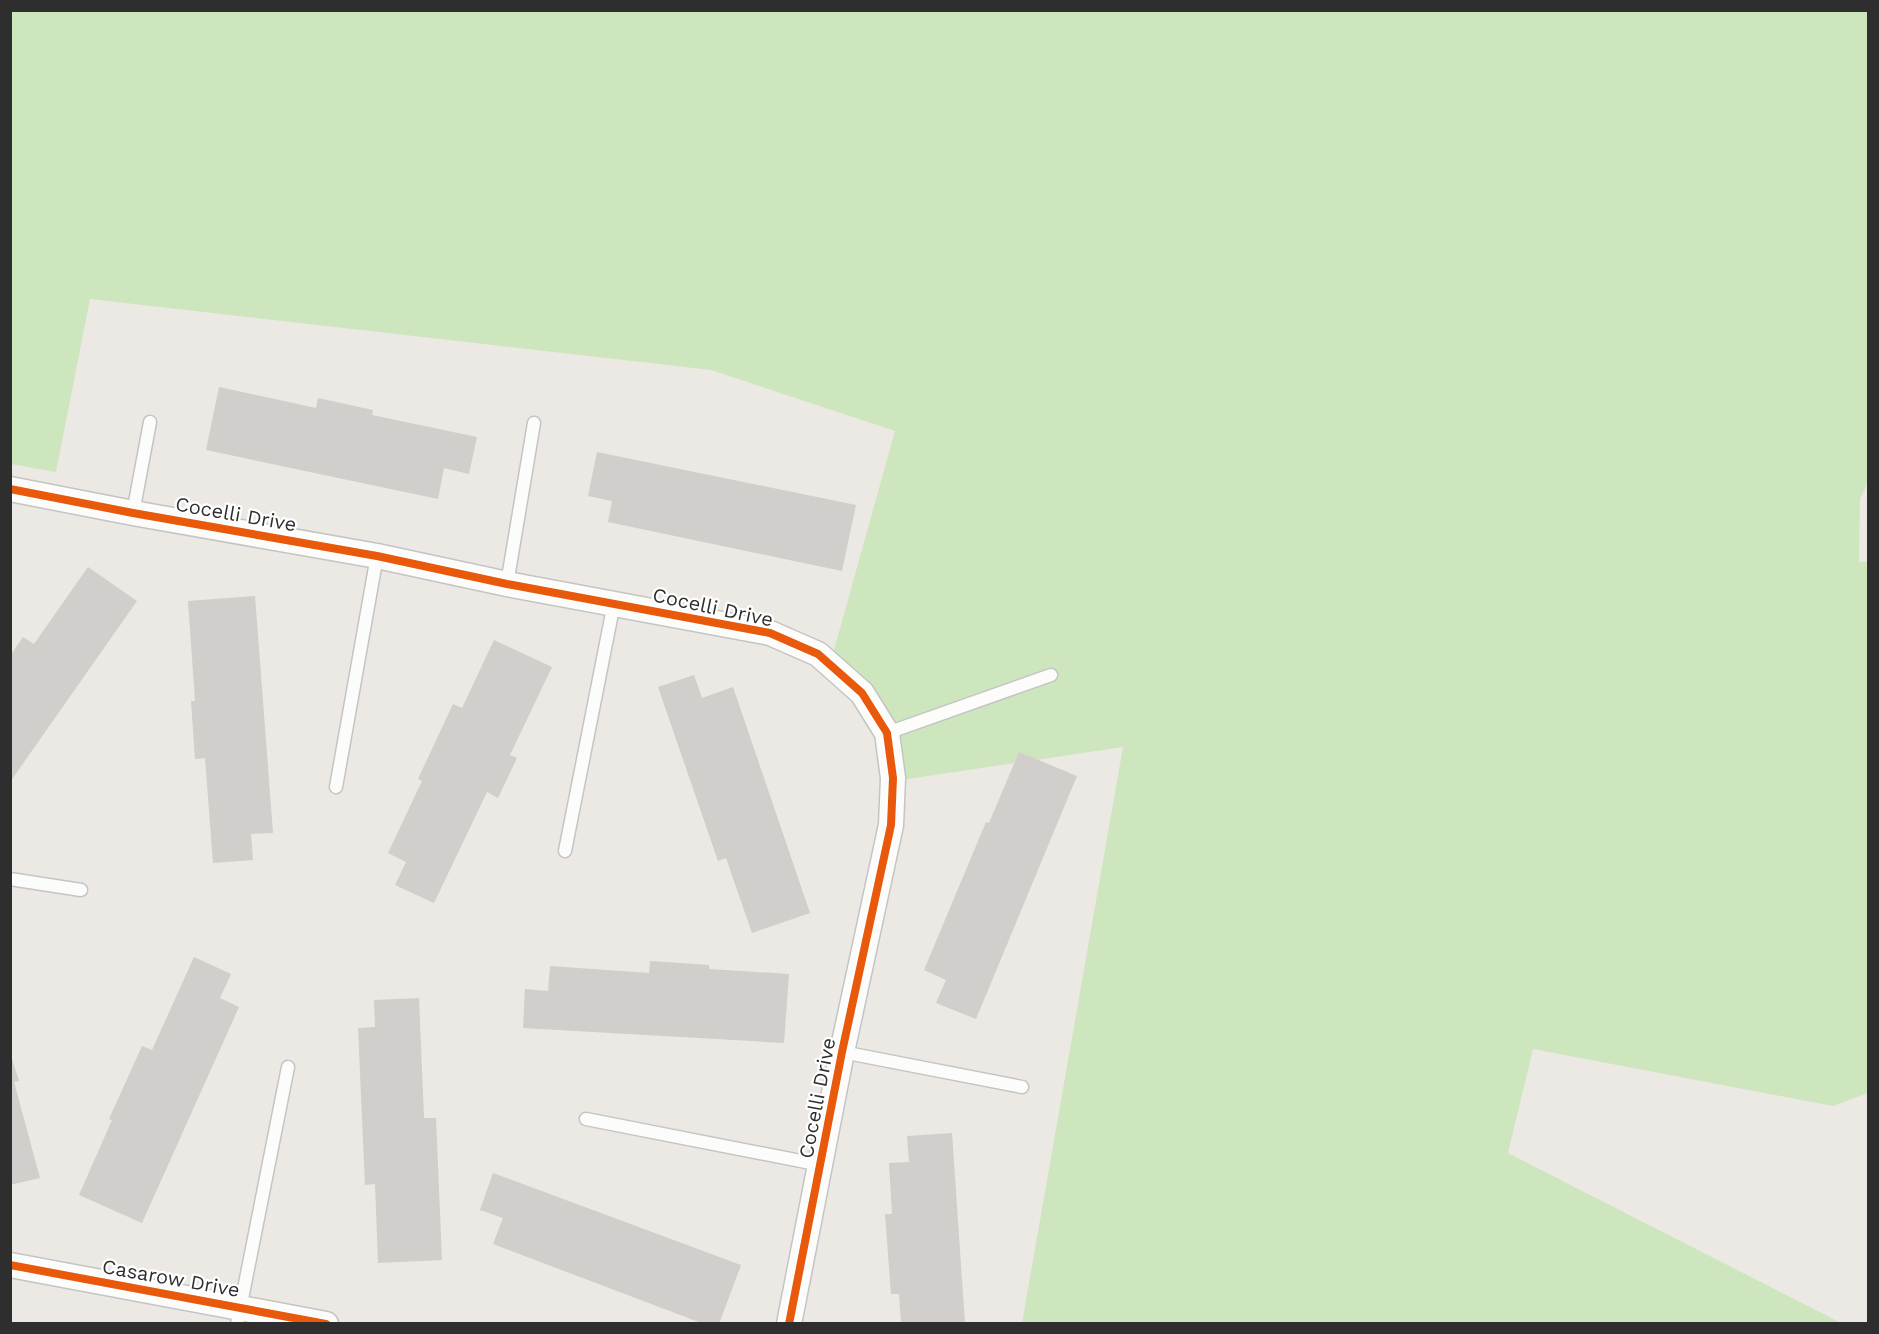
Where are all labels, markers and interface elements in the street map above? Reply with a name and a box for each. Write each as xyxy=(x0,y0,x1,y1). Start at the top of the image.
street label: Cocelli Drive xyxy=(174,492,298,536)
street label: Cocelli Drive xyxy=(651,583,775,631)
street label: Cocelli Drive xyxy=(794,1036,840,1160)
street label: Casarow Drive xyxy=(100,1254,242,1302)

